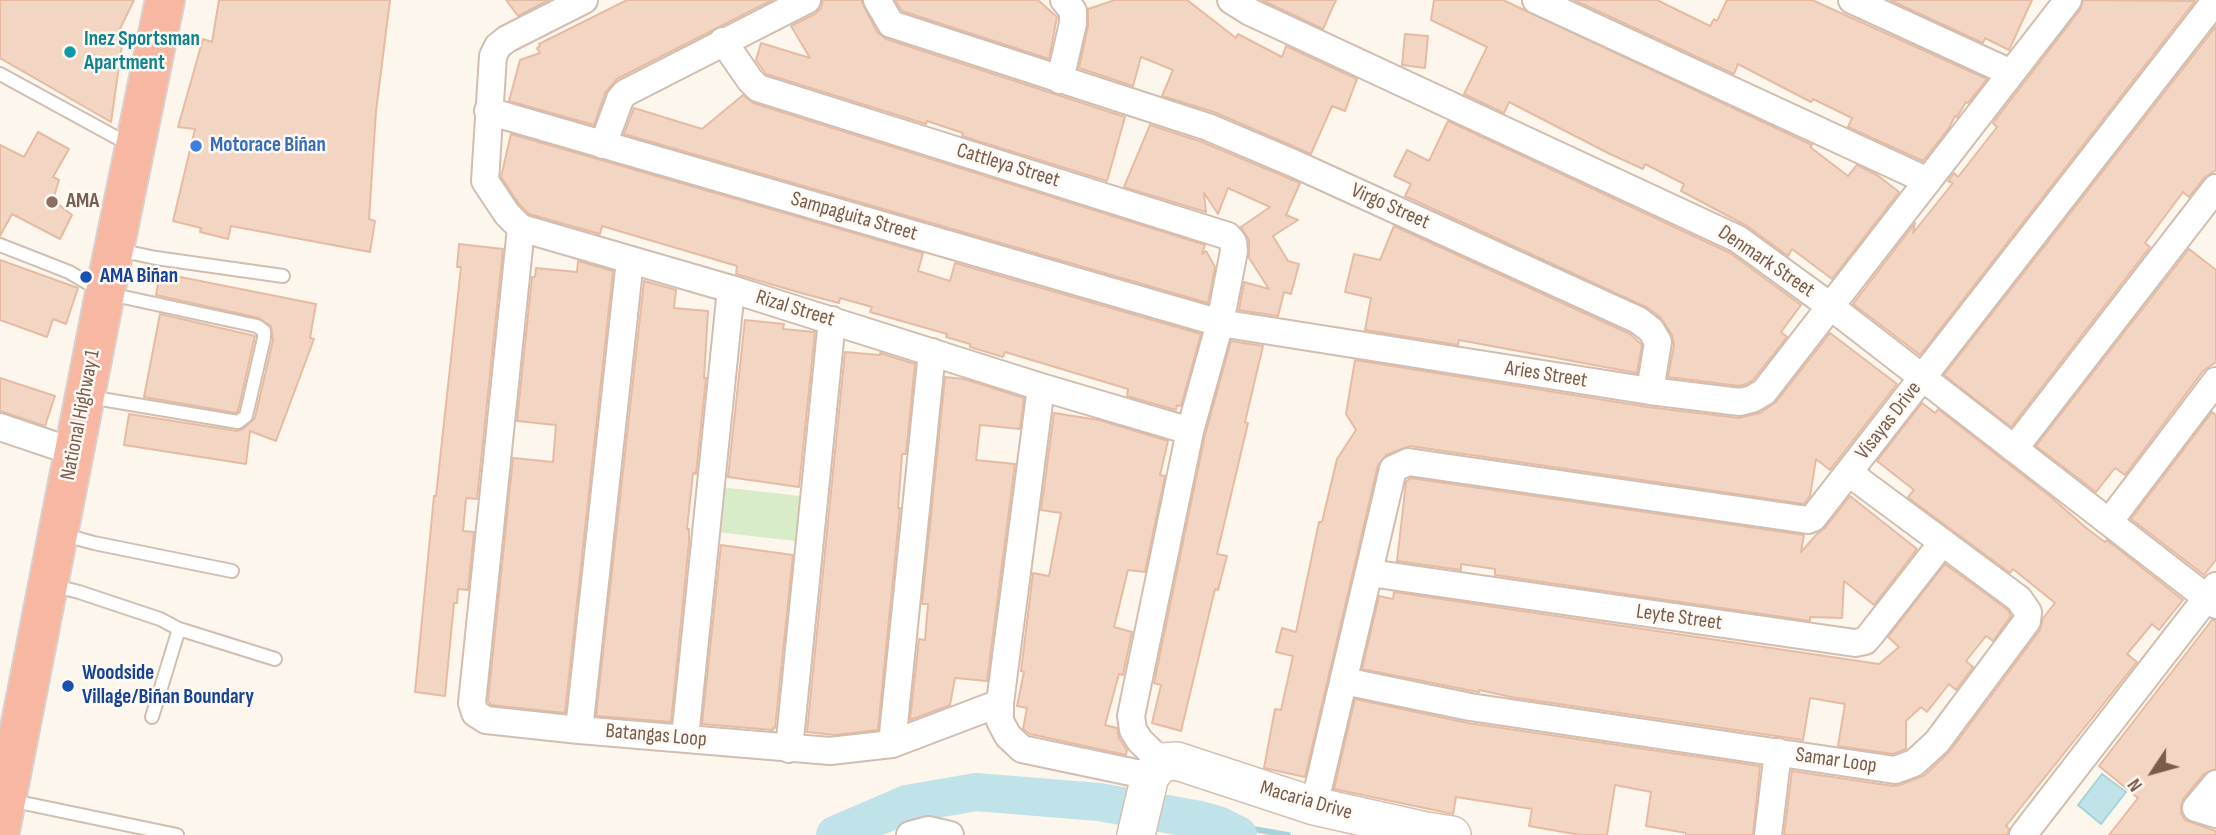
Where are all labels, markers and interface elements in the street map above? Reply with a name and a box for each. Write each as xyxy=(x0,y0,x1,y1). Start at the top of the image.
place label: Inez Sportsman Apartment xyxy=(84,27,200,77)
marker: Inez Sportsman Apartment xyxy=(62,44,78,60)
place label: Motorace Biñan xyxy=(210,133,326,159)
marker: Motorace Biñan xyxy=(188,138,204,154)
street label: Cattleya Street xyxy=(953,138,1063,194)
street label: Virgo Street xyxy=(1347,179,1433,235)
street label: Sampaguita Street xyxy=(788,187,920,247)
place label: AMA xyxy=(66,189,99,215)
marker: AMA xyxy=(44,194,60,210)
street label: Denmark Street xyxy=(1713,221,1819,303)
place label: AMA Biñan xyxy=(100,264,178,290)
marker: AMA Biñan xyxy=(78,269,94,285)
street label: Rizal Street xyxy=(753,285,837,333)
street label: National Highway 1 xyxy=(56,348,106,482)
street label: Aries Street xyxy=(1503,356,1589,394)
street label: Visayas Drive xyxy=(1851,377,1927,465)
street label: Leyte Street xyxy=(1634,600,1724,636)
place label: Woodside Village/Biñan Boundary xyxy=(82,661,254,711)
marker: Woodside Village/Biñan Boundary xyxy=(60,678,76,694)
street label: Batangas Loop xyxy=(604,719,708,753)
north arrow xyxy=(2118,737,2188,807)
street label: Samar Loop xyxy=(1794,743,1878,779)
text: N xyxy=(2123,774,2148,796)
street label: Macaria Drive xyxy=(1257,776,1355,826)

